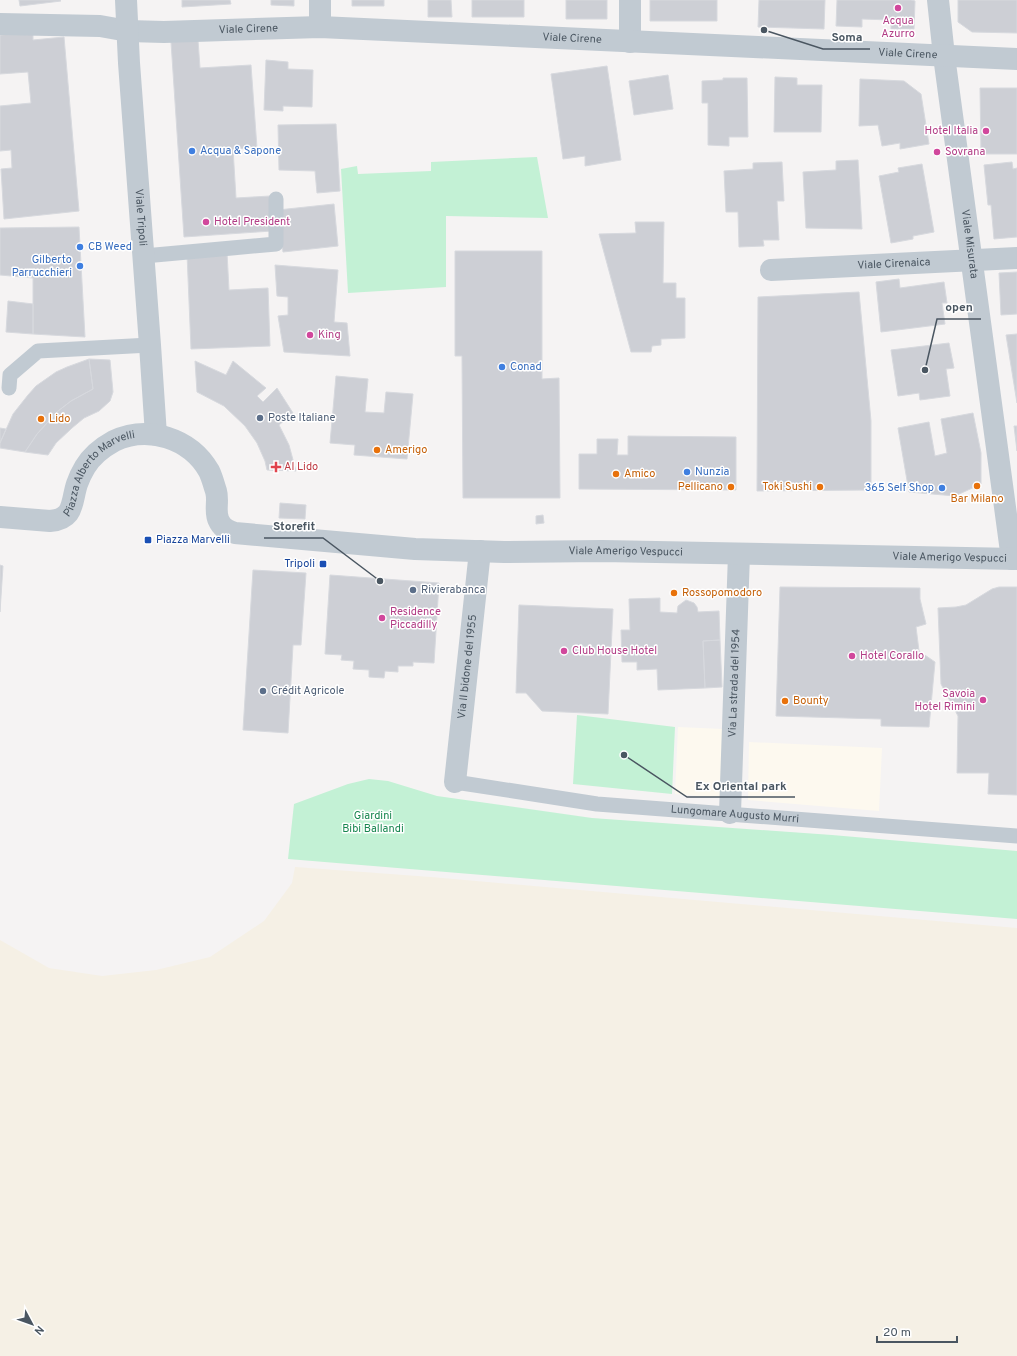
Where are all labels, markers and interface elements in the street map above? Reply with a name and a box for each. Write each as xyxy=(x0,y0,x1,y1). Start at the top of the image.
marker: Acqua Azurro xyxy=(893,3,903,13)
place label: Acqua Azurro xyxy=(881,14,915,41)
street label: Viale Cirene xyxy=(219,21,278,37)
callout: Soma xyxy=(823,25,870,49)
street label: Viale Cirene xyxy=(542,30,602,47)
text: Soma xyxy=(831,30,863,46)
street label: Viale Cirene xyxy=(878,46,938,62)
place label: Hotel Italia xyxy=(924,124,978,138)
marker: Hotel Italia xyxy=(981,126,991,136)
place label: Acqua & Sapone xyxy=(200,144,281,158)
place label: Sovrana xyxy=(945,145,985,159)
marker: Acqua & Sapone xyxy=(187,146,197,156)
marker: Sovrana xyxy=(932,147,942,157)
street label: Viale Tripoli xyxy=(131,188,150,247)
street label: Viale Misurata xyxy=(958,208,981,280)
place label: Hotel President xyxy=(214,215,290,229)
marker: Hotel President xyxy=(201,217,211,227)
place label: CB Weed xyxy=(88,240,132,254)
marker: CB Weed xyxy=(75,242,85,252)
place label: Gilberto Parrucchieri xyxy=(12,253,72,280)
street label: Viale Cirenaica xyxy=(857,255,931,273)
marker: Gilberto Parrucchieri xyxy=(75,261,85,271)
callout: open xyxy=(937,295,981,319)
text: open xyxy=(945,300,973,316)
place label: King xyxy=(318,328,341,342)
marker: King xyxy=(305,330,315,340)
place label: Conad xyxy=(510,360,542,374)
marker: Conad xyxy=(497,362,507,372)
place label: Poste Italiane xyxy=(268,411,336,425)
place label: Lido xyxy=(49,412,70,426)
marker: Poste Italiane xyxy=(255,413,265,423)
marker: Lido xyxy=(36,414,46,424)
street label: Piazza Alberto Marvelli xyxy=(61,428,136,520)
place label: Amerigo xyxy=(385,443,427,457)
marker: Amerigo xyxy=(372,445,382,455)
place label: Al Lido xyxy=(284,460,318,474)
marker: Al Lido xyxy=(271,462,281,472)
place label: Nunzia xyxy=(695,465,730,479)
place label: Amico xyxy=(624,467,655,481)
marker: Nunzia xyxy=(682,467,692,477)
marker: Amico xyxy=(611,469,621,479)
place label: Pellicano xyxy=(678,480,723,494)
place label: Toki Sushi xyxy=(762,480,812,494)
place label: 365 Self Shop xyxy=(865,481,934,495)
marker: Bar Milano xyxy=(972,481,982,491)
marker: Pellicano xyxy=(726,482,736,492)
marker: Toki Sushi xyxy=(815,482,825,492)
marker: 365 Self Shop xyxy=(937,483,947,493)
place label: Bar Milano xyxy=(950,492,1004,506)
callout: Storefit xyxy=(264,514,323,538)
text: Storefit xyxy=(273,519,315,535)
place label: Piazza Marvelli xyxy=(156,533,230,547)
marker: Piazza Marvelli xyxy=(143,535,153,545)
street label: Viale Amerigo Vespucci xyxy=(568,544,683,560)
street label: Viale Amerigo Vespucci xyxy=(892,550,1007,566)
place label: Tripoli xyxy=(284,557,315,571)
marker: Tripoli xyxy=(318,559,328,569)
place label: Rivierabanca xyxy=(421,583,485,597)
marker: Rivierabanca xyxy=(408,585,418,595)
place label: Rossopomodoro xyxy=(682,586,762,600)
marker: Rossopomodoro xyxy=(669,588,679,598)
place label: Residence Piccadilly xyxy=(390,605,441,632)
marker: Residence Piccadilly xyxy=(377,613,387,623)
street label: Via Il bidone del 1955 xyxy=(455,614,480,720)
street label: Via La strada del 1954 xyxy=(726,628,743,738)
place label: Club House Hotel xyxy=(572,644,657,658)
marker: Club House Hotel xyxy=(559,646,569,656)
place label: Hotel Corallo xyxy=(860,649,924,663)
marker: Hotel Corallo xyxy=(847,651,857,661)
place label: Crédit Agricole xyxy=(271,684,345,698)
marker: Crédit Agricole xyxy=(258,686,268,696)
place label: Savoia Hotel Rimini xyxy=(915,687,975,714)
place label: Bounty xyxy=(793,694,829,708)
marker: Savoia Hotel Rimini xyxy=(978,695,988,705)
marker: Bounty xyxy=(780,696,790,706)
callout: Ex Oriental park xyxy=(687,773,795,797)
text: Ex Oriental park xyxy=(695,779,787,795)
street label: Lungomare Augusto Murri xyxy=(670,803,800,826)
park label: Giardini Bibi Ballandi xyxy=(342,809,404,836)
north arrow xyxy=(12,1304,52,1344)
scale bar xyxy=(877,1318,957,1344)
text: N xyxy=(31,1322,47,1337)
text: 20 m xyxy=(883,1325,911,1341)

